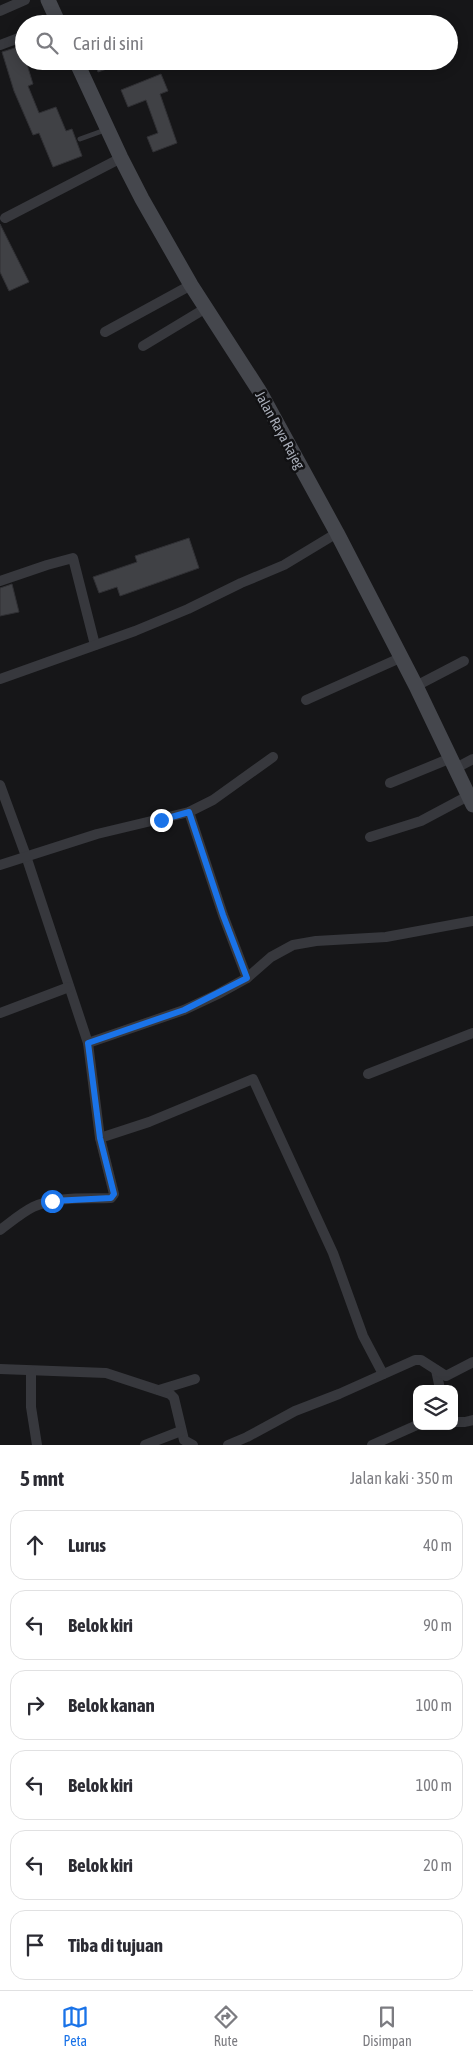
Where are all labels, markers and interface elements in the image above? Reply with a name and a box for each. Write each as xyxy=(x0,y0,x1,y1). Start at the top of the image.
search box xyxy=(15,15,458,70)
icon: search xyxy=(33,29,61,57)
text: Cari di sini xyxy=(73,32,144,54)
street label: Jalan Raya Rajeg xyxy=(252,388,308,472)
route end xyxy=(150,809,173,832)
route start xyxy=(41,1190,64,1213)
map controls xyxy=(413,1385,458,1430)
button: layers xyxy=(413,1385,458,1430)
text: 5 mnt xyxy=(20,1466,64,1490)
text: Jalan kaki · 350 m xyxy=(350,1469,453,1487)
icon: ahead xyxy=(21,1531,49,1559)
text: Lurus xyxy=(68,1534,106,1556)
text: 40 m xyxy=(423,1536,452,1554)
icon: left xyxy=(21,1611,49,1639)
text: Belok kiri xyxy=(68,1614,133,1636)
text: 90 m xyxy=(423,1616,452,1634)
icon: right xyxy=(21,1691,49,1719)
text: Belok kanan xyxy=(68,1694,155,1716)
text: 100 m xyxy=(416,1696,452,1714)
icon: left xyxy=(21,1771,49,1799)
text: Belok kiri xyxy=(68,1774,133,1796)
text: 100 m xyxy=(416,1776,452,1794)
icon: left xyxy=(21,1851,49,1879)
text: Belok kiri xyxy=(68,1854,133,1876)
text: 20 m xyxy=(423,1856,452,1874)
icon: arrive xyxy=(21,1931,49,1959)
text: Tiba di tujuan xyxy=(68,1934,163,1956)
tab: Peta xyxy=(61,2003,89,2049)
tab: Rute xyxy=(212,2003,240,2049)
tab: Disimpan xyxy=(362,2003,412,2049)

